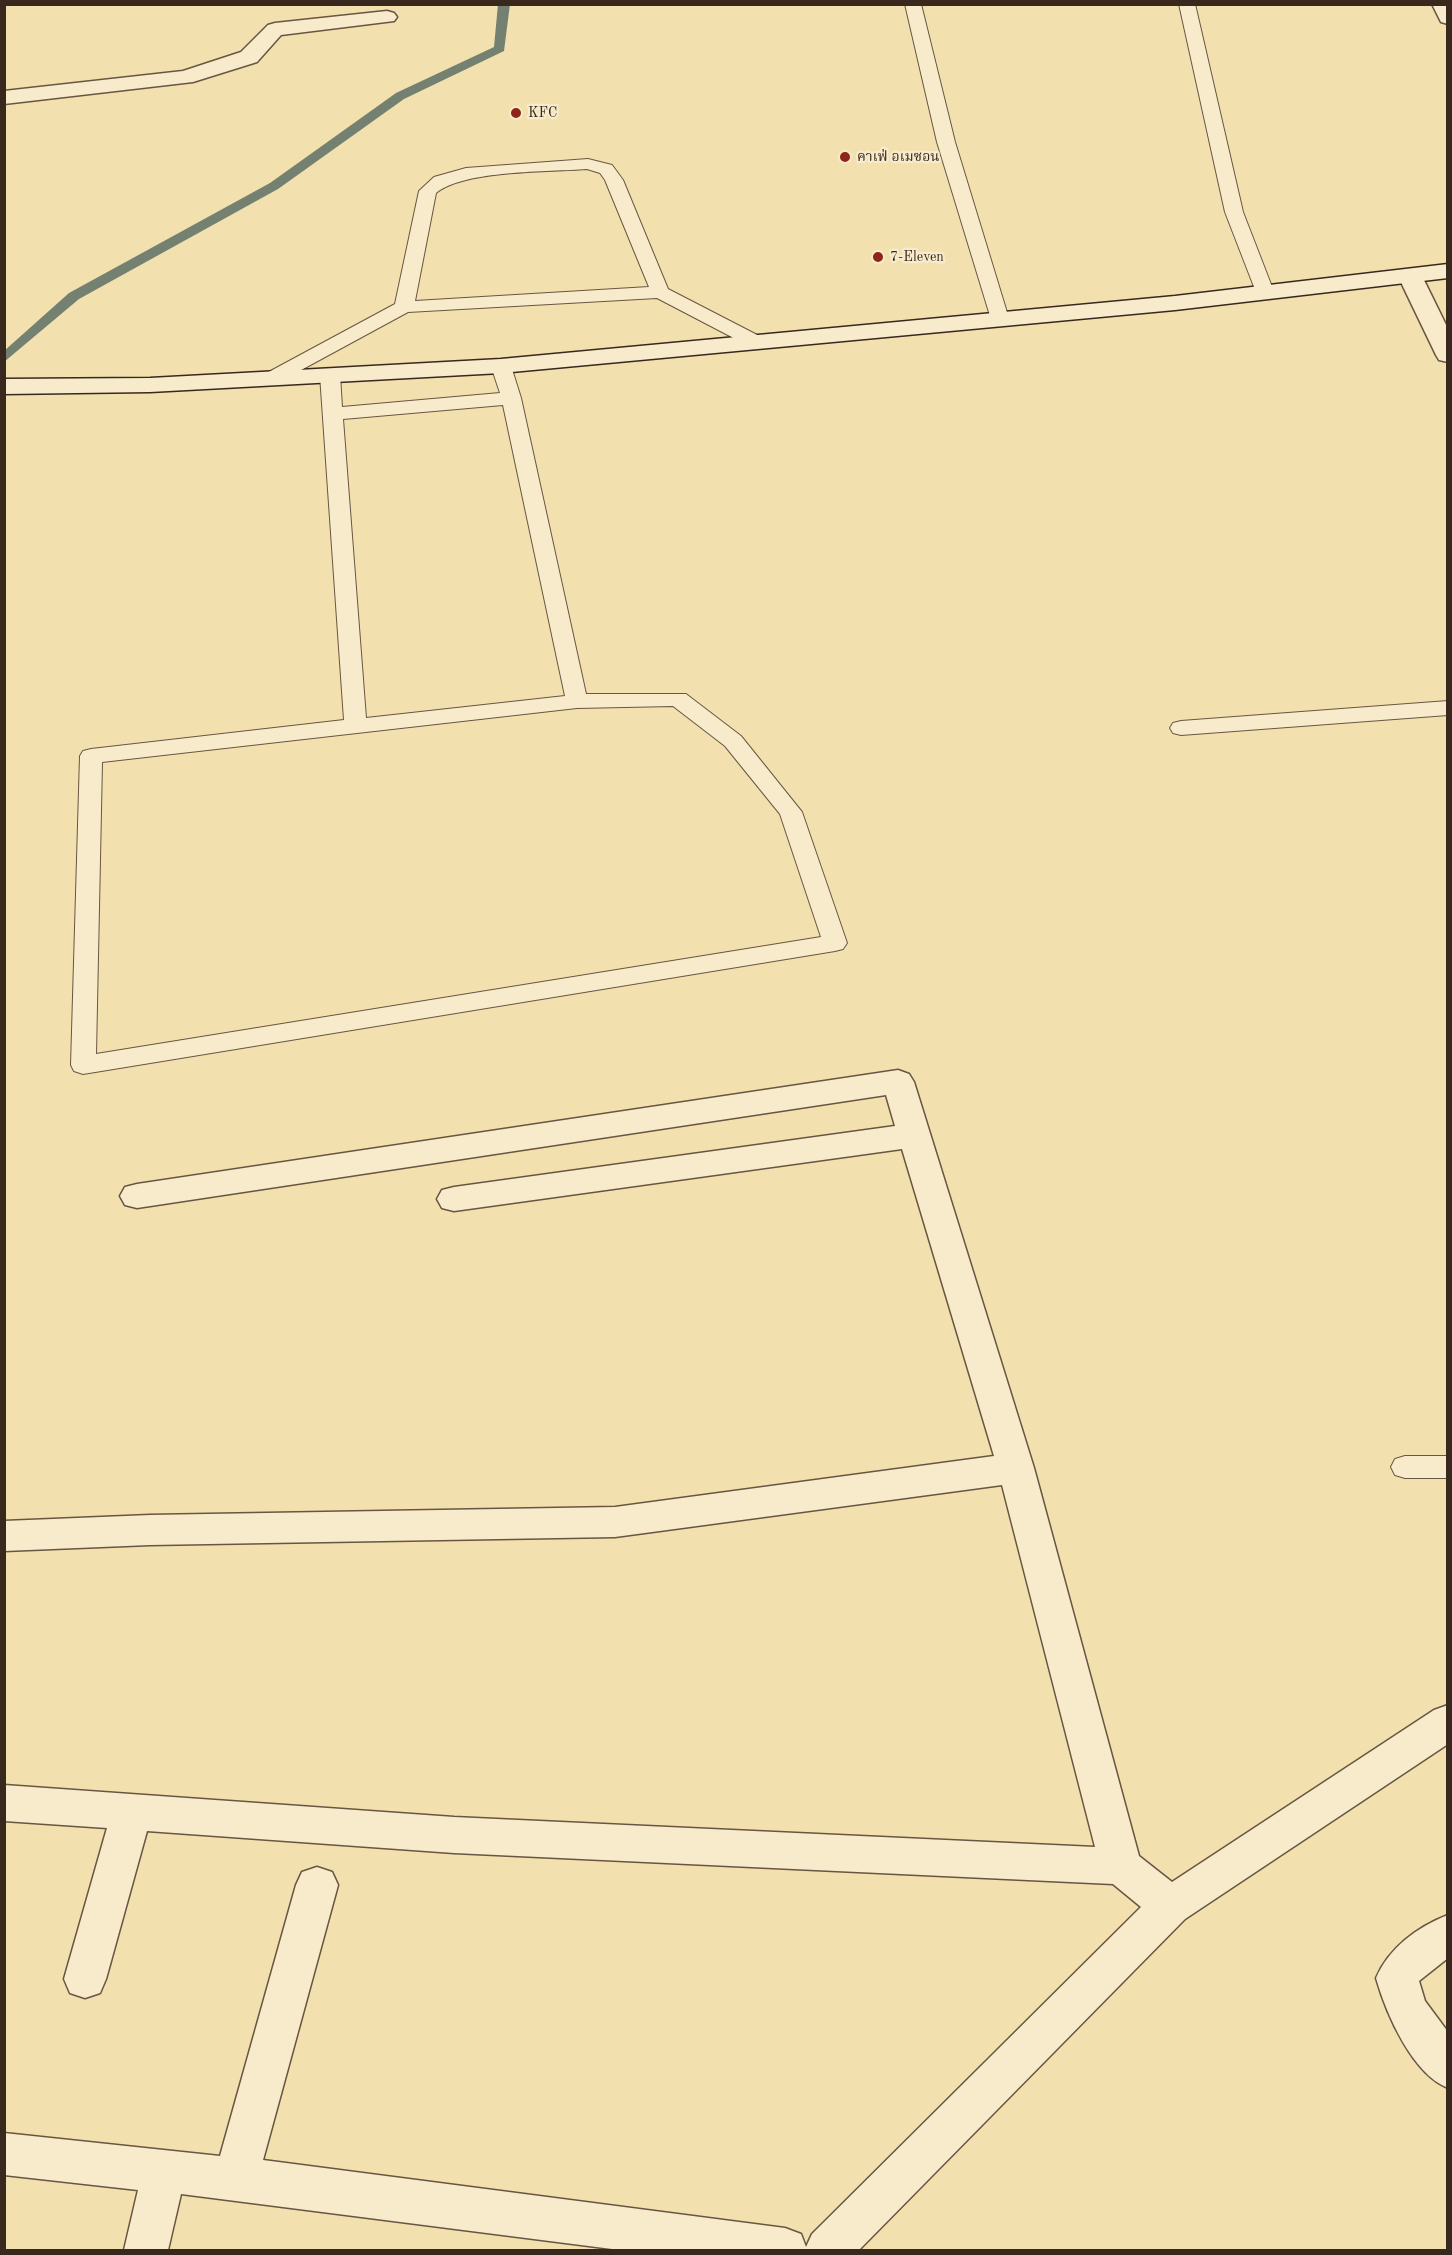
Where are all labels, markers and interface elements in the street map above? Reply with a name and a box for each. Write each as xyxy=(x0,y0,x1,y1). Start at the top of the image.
place label: KFC xyxy=(528,105,557,121)
marker: KFC xyxy=(509,106,523,120)
place label: คาเฟ่ อเมซอน xyxy=(857,149,940,165)
marker: คาเฟ่ อเมซอน xyxy=(838,150,852,164)
place label: 7-Eleven xyxy=(890,249,944,265)
marker: 7-Eleven xyxy=(871,250,885,264)

